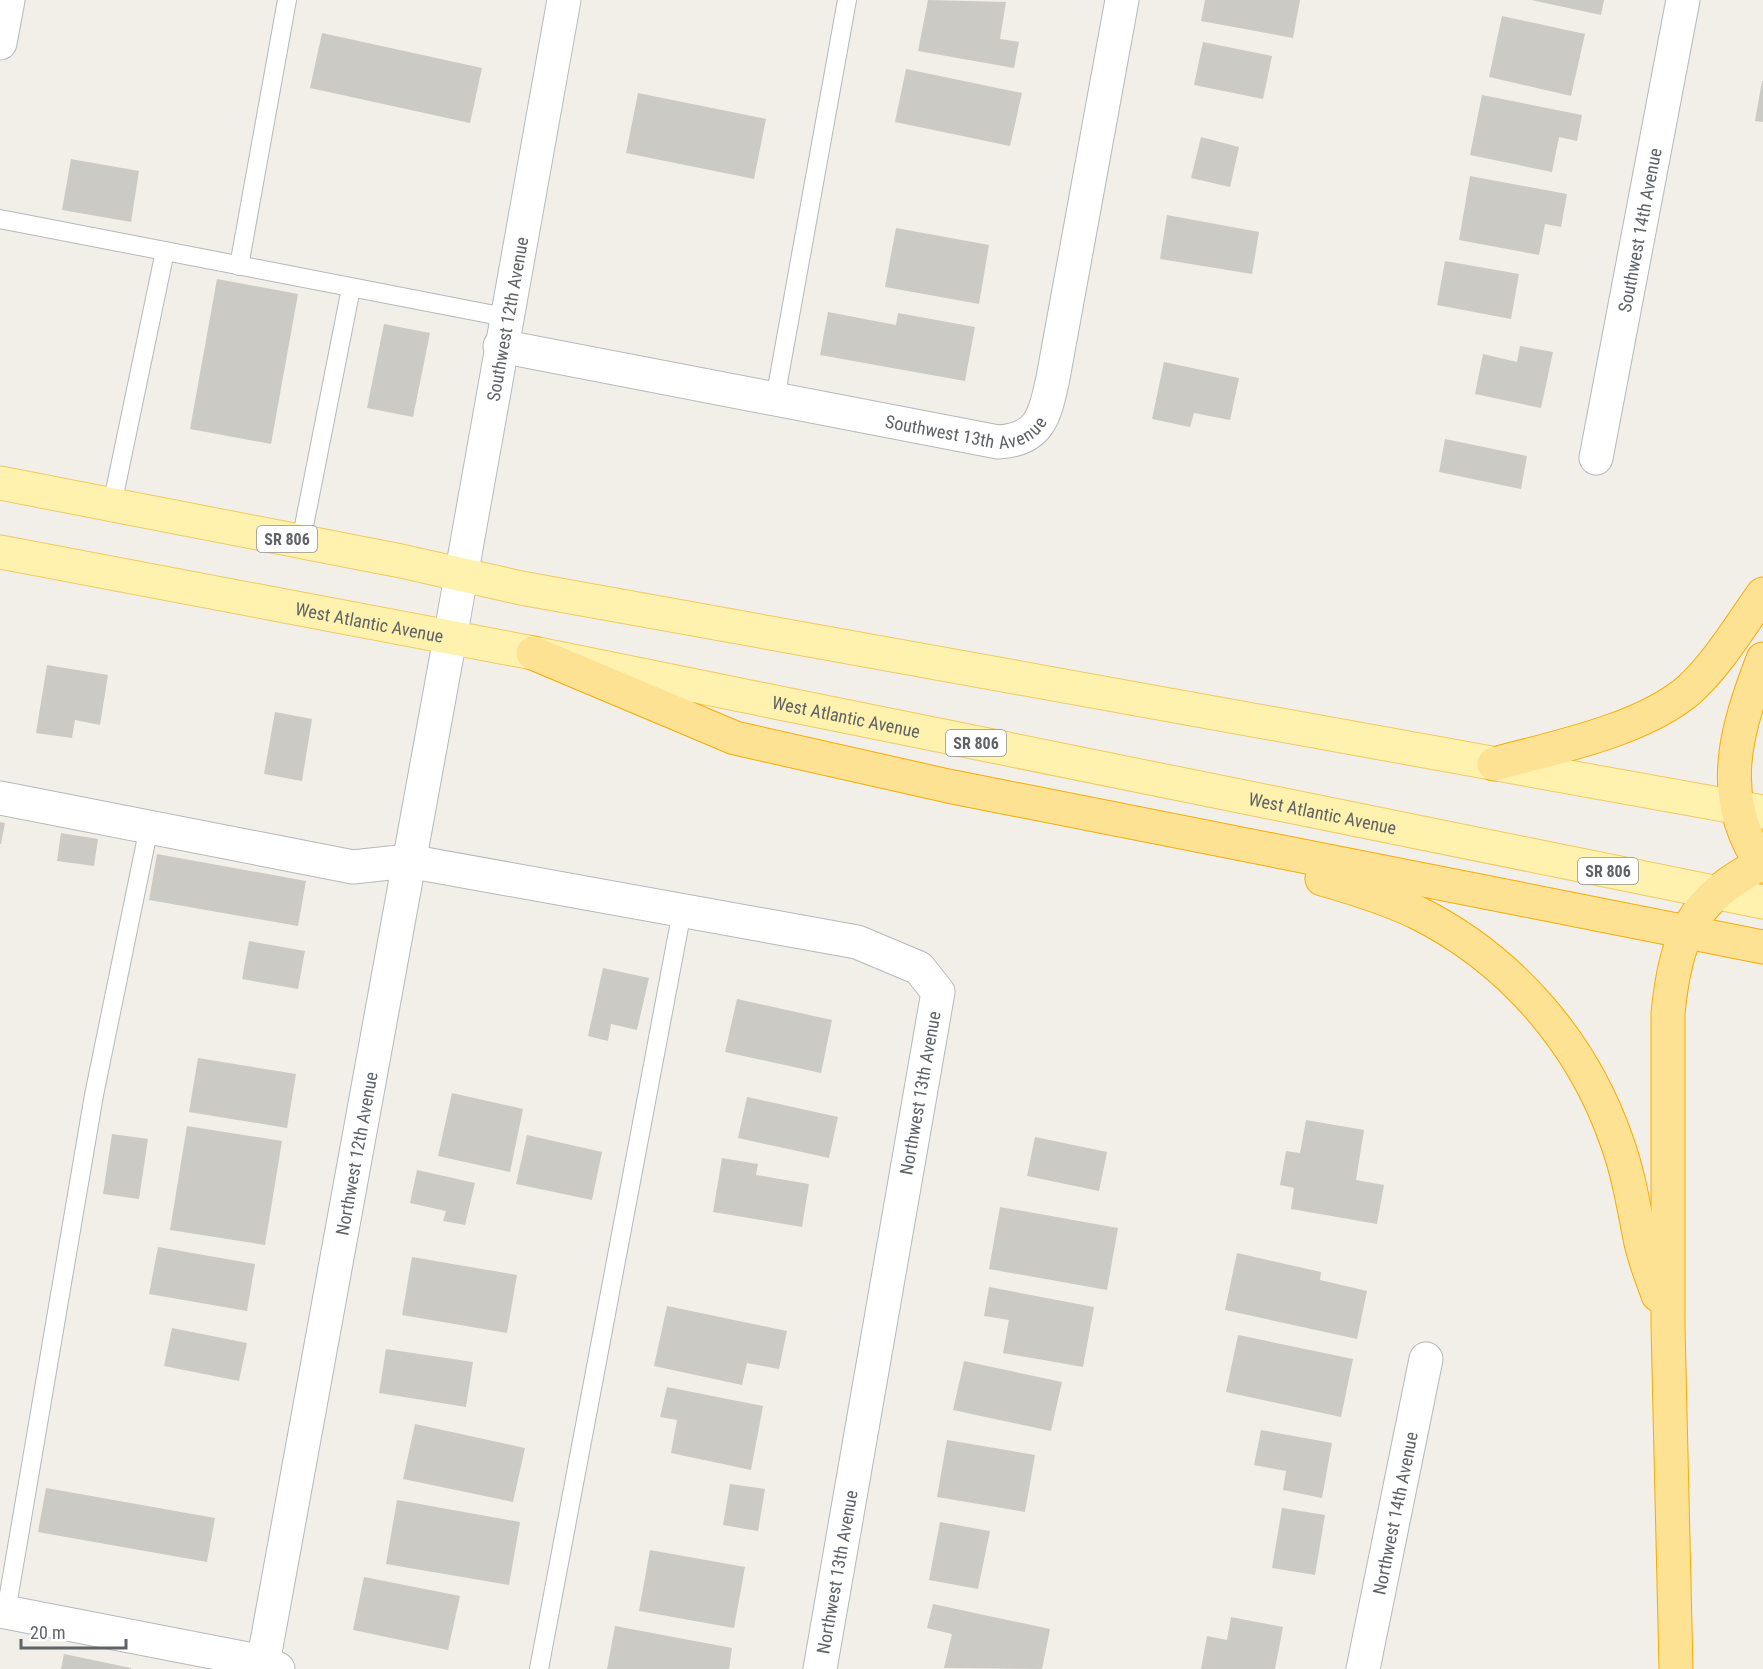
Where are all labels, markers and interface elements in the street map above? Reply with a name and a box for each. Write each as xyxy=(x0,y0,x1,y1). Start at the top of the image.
street label: Southwest 14th Avenue xyxy=(1613,146,1665,314)
street label: Southwest 12th Avenue xyxy=(482,235,532,403)
street label: Southwest 13th Avenue xyxy=(877,401,1045,429)
text: Southwest 13th Avenue xyxy=(884,410,1050,453)
road number: SR 806 xyxy=(257,526,317,552)
street label: West Atlantic Avenue xyxy=(294,598,445,646)
street label: West Atlantic Avenue xyxy=(770,691,922,742)
road number: SR 806 xyxy=(946,730,1006,756)
street label: West Atlantic Avenue xyxy=(1247,788,1398,838)
road number: SR 806 xyxy=(1578,858,1638,884)
street label: Northwest 13th Avenue xyxy=(895,1010,945,1176)
street label: Northwest 12th Avenue xyxy=(331,1070,381,1237)
street label: Northwest 14th Avenue xyxy=(1368,1430,1421,1597)
street label: Northwest 13th Avenue xyxy=(812,1489,862,1655)
scale bar xyxy=(21,1612,126,1650)
text: 20 m xyxy=(30,1622,65,1643)

